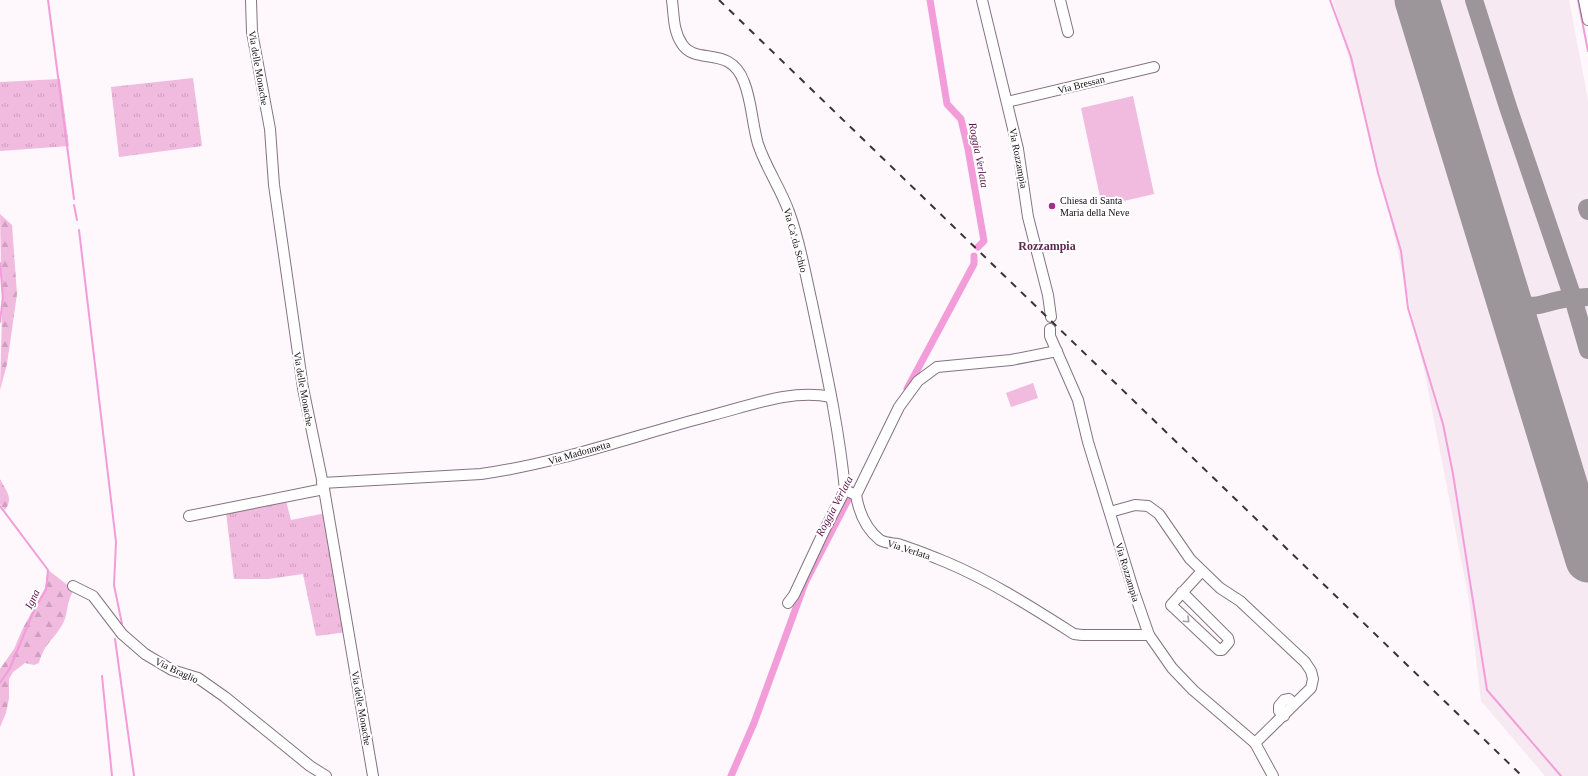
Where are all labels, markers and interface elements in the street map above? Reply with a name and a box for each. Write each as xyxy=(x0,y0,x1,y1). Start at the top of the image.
street label: Via delle Monache xyxy=(247,30,271,107)
street label: Via Bressan xyxy=(1057,73,1106,96)
water label: Roggia Verlata xyxy=(967,120,991,189)
street label: Via Rozzampia xyxy=(1007,127,1030,190)
place label: Chiesa di Santa Maria della Neve xyxy=(1060,195,1130,218)
marker: Chiesa di Santa Maria della Neve xyxy=(1047,201,1057,211)
street label: Via Ca' da Schio xyxy=(782,207,809,274)
district label: Rozzampia xyxy=(1018,239,1076,253)
street label: Via delle Monache xyxy=(292,351,316,428)
street label: Via Madonnetta xyxy=(547,438,612,467)
water label: Roggia Verlata xyxy=(813,473,855,539)
street label: Via Verlata xyxy=(886,537,932,562)
street label: Via Rozzampia xyxy=(1113,541,1142,604)
water label: Igna xyxy=(22,587,42,612)
one-way arrow xyxy=(1182,615,1189,622)
street label: Via Braglio xyxy=(153,656,200,685)
street label: Via delle Monache xyxy=(350,670,374,747)

